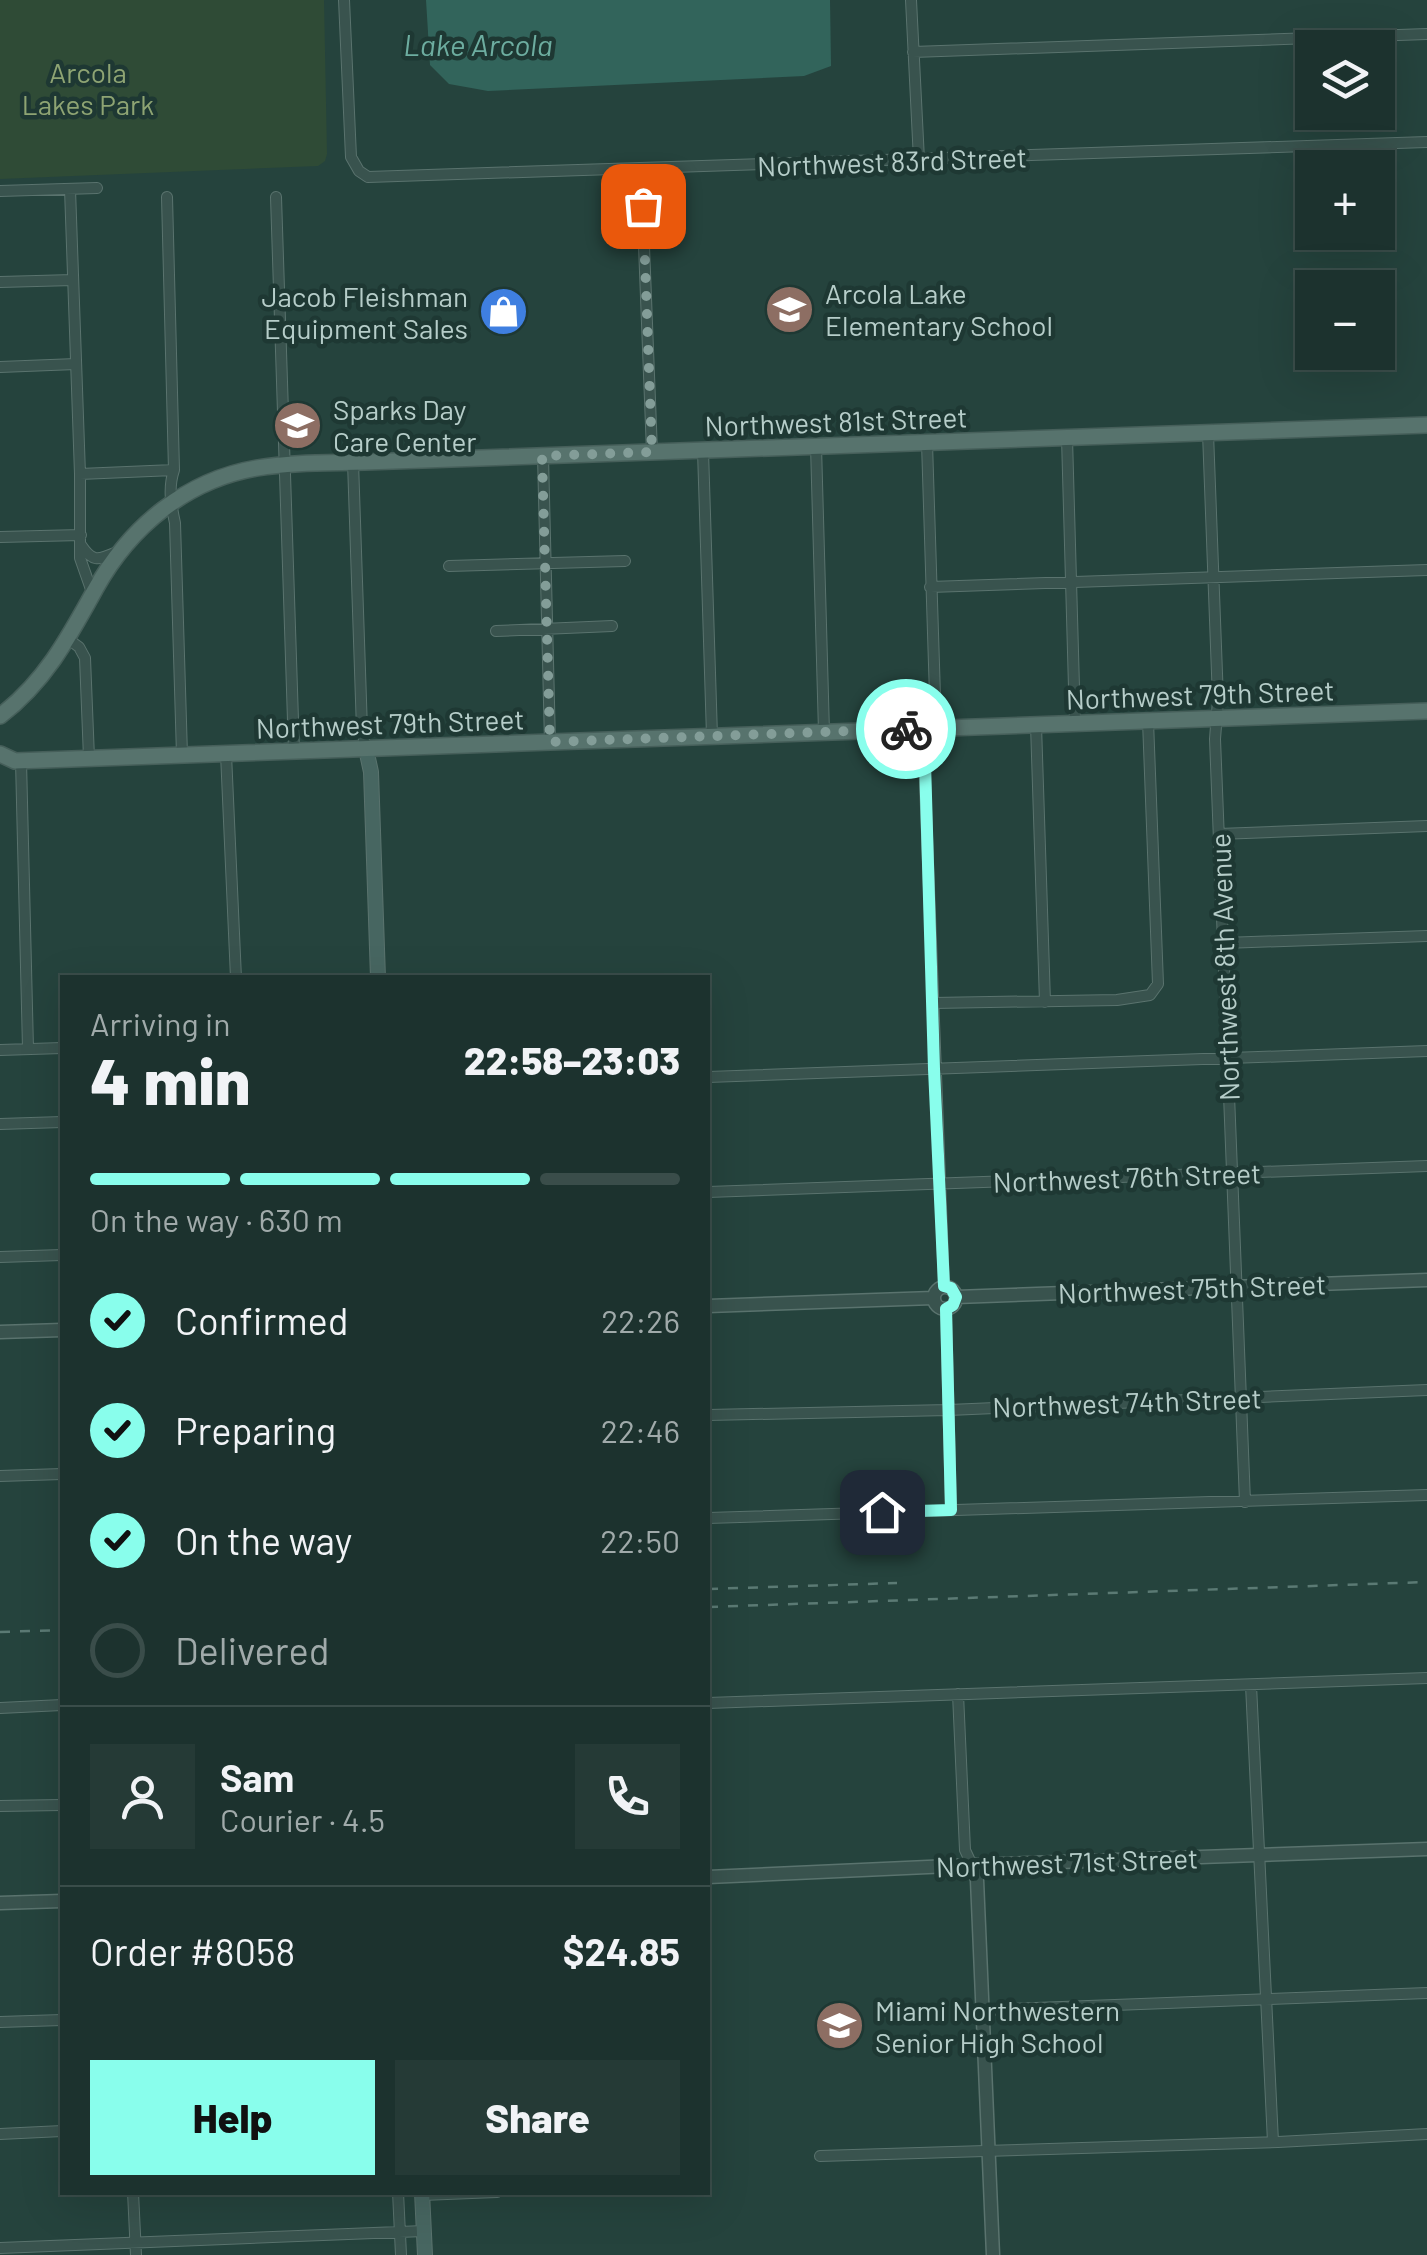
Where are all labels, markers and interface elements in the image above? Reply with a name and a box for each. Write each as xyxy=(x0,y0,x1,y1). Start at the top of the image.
water label: Lake Arcola xyxy=(403,26,553,62)
map controls xyxy=(1295,30,1395,370)
button: layers xyxy=(1295,30,1395,130)
park label: Arcola Lakes Park xyxy=(22,55,154,121)
street label: Northwest 83rd Street xyxy=(757,139,1027,183)
button: + xyxy=(1295,150,1395,250)
pin xyxy=(601,164,686,249)
icon: bag xyxy=(616,179,671,234)
button: − xyxy=(1295,270,1395,370)
place label: Arcola Lake Elementary School xyxy=(825,276,1053,342)
place label: Jacob Fleishman Equipment Sales xyxy=(261,279,468,345)
school or university icon: Arcola Lake Elementary School xyxy=(764,283,816,335)
shop icon: Jacob Fleishman Equipment Sales xyxy=(477,286,529,338)
place label: Sparks Day Care Center xyxy=(333,392,477,458)
school or university icon: Sparks Day Care Center xyxy=(272,399,324,451)
street label: Northwest 81st Street xyxy=(704,399,968,443)
street label: Northwest 79th Street xyxy=(1065,672,1335,716)
courier xyxy=(856,679,956,779)
street label: Northwest 79th Street xyxy=(255,701,525,745)
icon: bike xyxy=(879,702,934,757)
street label: Northwest 8th Avenue xyxy=(1202,833,1246,1101)
text: Arriving in xyxy=(90,1004,230,1042)
text: 22:58–23:03 xyxy=(464,1037,680,1083)
text: 4 min xyxy=(90,1040,250,1118)
street label: Northwest 76th Street xyxy=(992,1155,1262,1199)
text: On the way · 630 m xyxy=(90,1200,343,1238)
street label: Northwest 75th Street xyxy=(1057,1266,1327,1310)
icon: check xyxy=(90,1293,145,1348)
text: Confirmed xyxy=(175,1297,348,1343)
text: 22:26 xyxy=(601,1301,680,1339)
street label: Northwest 74th Street xyxy=(992,1380,1262,1424)
icon: check xyxy=(90,1403,145,1458)
text: Preparing xyxy=(175,1407,336,1453)
text: 22:46 xyxy=(601,1411,680,1449)
pin xyxy=(840,1470,925,1555)
icon: home xyxy=(855,1485,910,1540)
icon: check xyxy=(90,1513,145,1568)
text: On the way xyxy=(175,1517,352,1563)
text: 22:50 xyxy=(600,1521,680,1559)
text: Delivered xyxy=(175,1627,329,1673)
button: person xyxy=(90,1744,195,1849)
button: phone xyxy=(575,1744,680,1849)
text: Sam xyxy=(220,1754,294,1800)
text: Courier · 4.5 xyxy=(220,1800,385,1838)
street label: Northwest 71st Street xyxy=(935,1840,1199,1884)
text: Order #8058 xyxy=(90,1928,295,1974)
text: $24.85 xyxy=(563,1928,680,1974)
place label: Miami Northwestern Senior High School xyxy=(875,1993,1120,2059)
school or university icon: Miami Northwestern Senior High School xyxy=(814,2000,866,2052)
button: Help xyxy=(90,2060,375,2175)
button: Share xyxy=(395,2060,680,2175)

